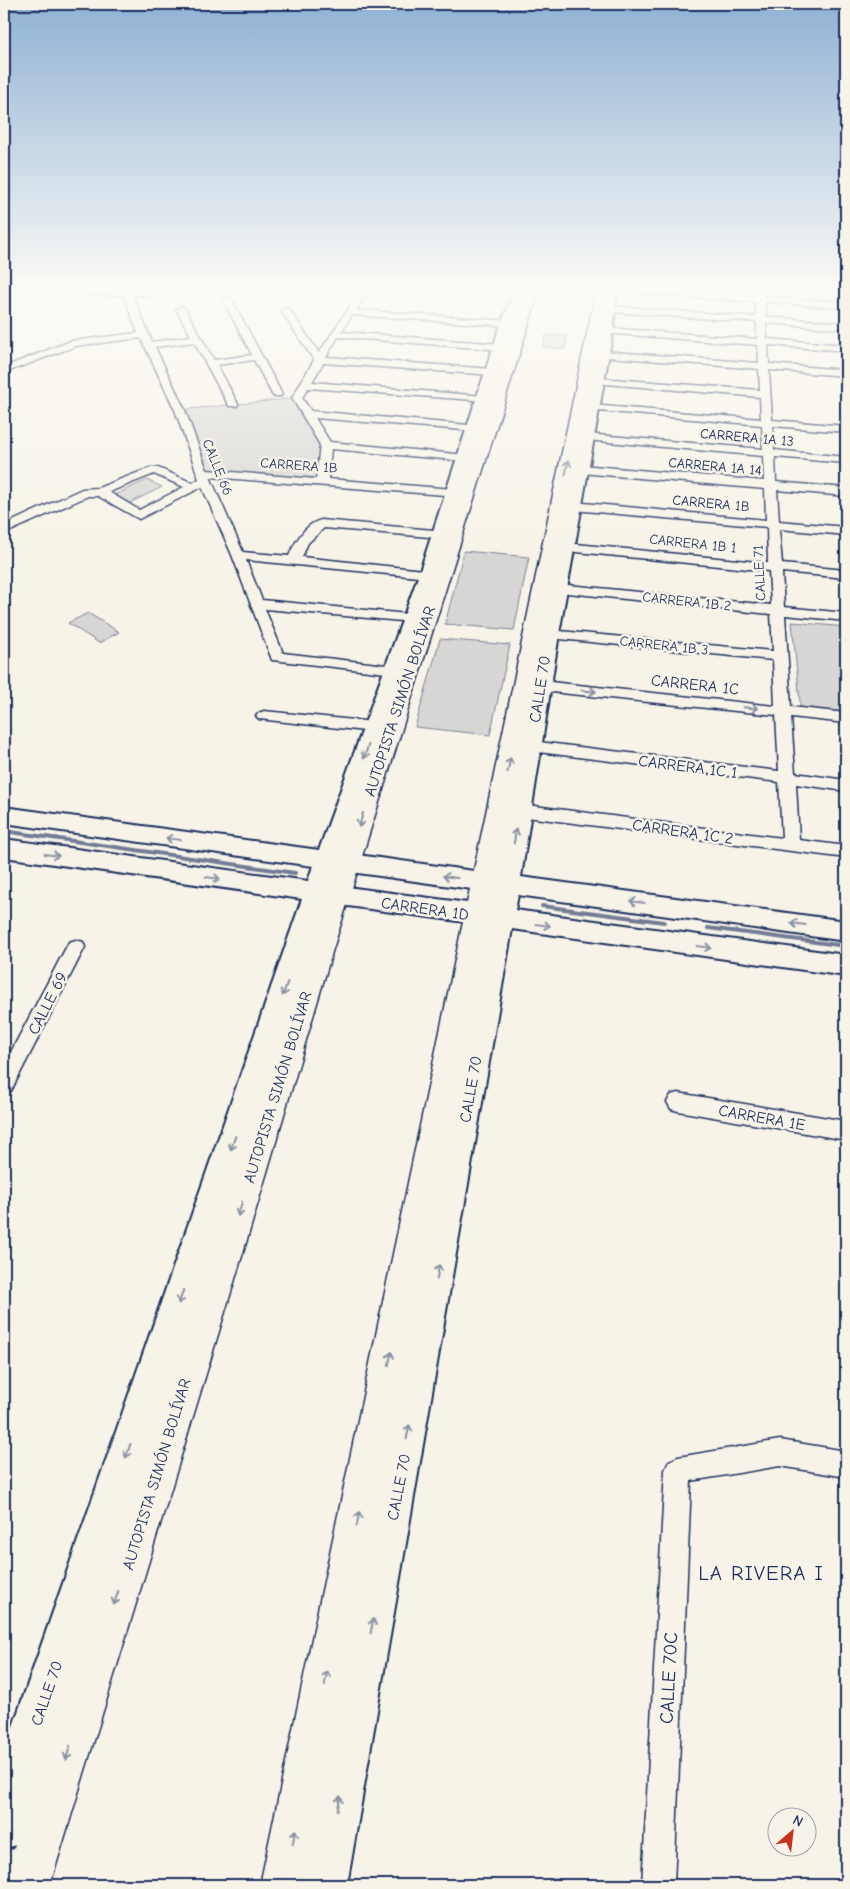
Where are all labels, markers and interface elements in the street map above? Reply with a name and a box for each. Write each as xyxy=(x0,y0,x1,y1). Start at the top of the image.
street label: CARRERA 1A 13 xyxy=(699,425,795,450)
street label: CALLE 66 xyxy=(199,437,236,498)
street label: CARRERA 1B xyxy=(260,454,338,477)
street label: CARRERA 1A 14 xyxy=(668,454,763,479)
one-way arrow xyxy=(563,460,573,476)
street label: CARRERA 1B xyxy=(672,492,750,515)
street label: CARRERA 1B 1 xyxy=(649,530,737,557)
street label: CALLE 71 xyxy=(750,545,769,601)
street label: CARRERA 1B 2 xyxy=(642,588,732,615)
street label: AUTOPISTA SIMÓN BOLÍVAR xyxy=(360,603,439,799)
street label: CARRERA 1B 3 xyxy=(619,632,709,659)
street label: CALLE 70 xyxy=(526,654,554,724)
street label: CARRERA 1C xyxy=(650,671,740,699)
one-way arrow xyxy=(581,686,597,696)
one-way arrow xyxy=(742,703,758,713)
one-way arrow xyxy=(361,743,370,759)
street label: CARRERA 1C 1 xyxy=(637,752,739,782)
one-way arrow xyxy=(505,758,515,774)
one-way arrow xyxy=(356,812,366,828)
street label: CARRERA 1C 2 xyxy=(631,816,735,848)
one-way arrow xyxy=(510,829,520,845)
one-way arrow xyxy=(165,833,181,843)
one-way arrow xyxy=(44,850,60,860)
one-way arrow xyxy=(442,872,458,882)
one-way arrow xyxy=(205,873,221,883)
street label: CARRERA 1D xyxy=(380,894,470,924)
one-way arrow xyxy=(629,897,645,907)
one-way arrow xyxy=(790,919,806,929)
one-way arrow xyxy=(535,920,551,930)
one-way arrow xyxy=(696,942,712,952)
street label: CALLE 69 xyxy=(25,969,71,1038)
one-way arrow xyxy=(280,981,289,996)
street label: AUTOPISTA SIMÓN BOLÍVAR xyxy=(239,989,316,1185)
street label: CALLE 70 xyxy=(456,1054,486,1124)
street label: CARRERA 1E xyxy=(717,1101,807,1135)
one-way arrow xyxy=(228,1135,237,1150)
one-way arrow xyxy=(234,1201,244,1217)
one-way arrow xyxy=(433,1264,443,1280)
one-way arrow xyxy=(175,1288,185,1304)
one-way arrow xyxy=(385,1352,395,1368)
street label: AUTOPISTA SIMÓN BOLÍVAR xyxy=(118,1376,195,1572)
one-way arrow xyxy=(404,1424,414,1440)
one-way arrow xyxy=(123,1442,133,1458)
street label: CALLE 70 xyxy=(384,1452,414,1522)
one-way arrow xyxy=(353,1511,363,1527)
district label: LA RIVERA I xyxy=(698,1561,824,1585)
one-way arrow xyxy=(111,1590,121,1606)
one-way arrow xyxy=(368,1618,377,1634)
street label: CALLE 70C xyxy=(656,1631,682,1724)
street label: CALLE 70 xyxy=(27,1659,66,1728)
one-way arrow xyxy=(321,1671,331,1687)
one-way arrow xyxy=(63,1745,72,1760)
one-way arrow xyxy=(335,1795,344,1811)
north arrow xyxy=(768,1806,818,1856)
text: N xyxy=(790,1811,806,1831)
one-way arrow xyxy=(290,1830,299,1846)

